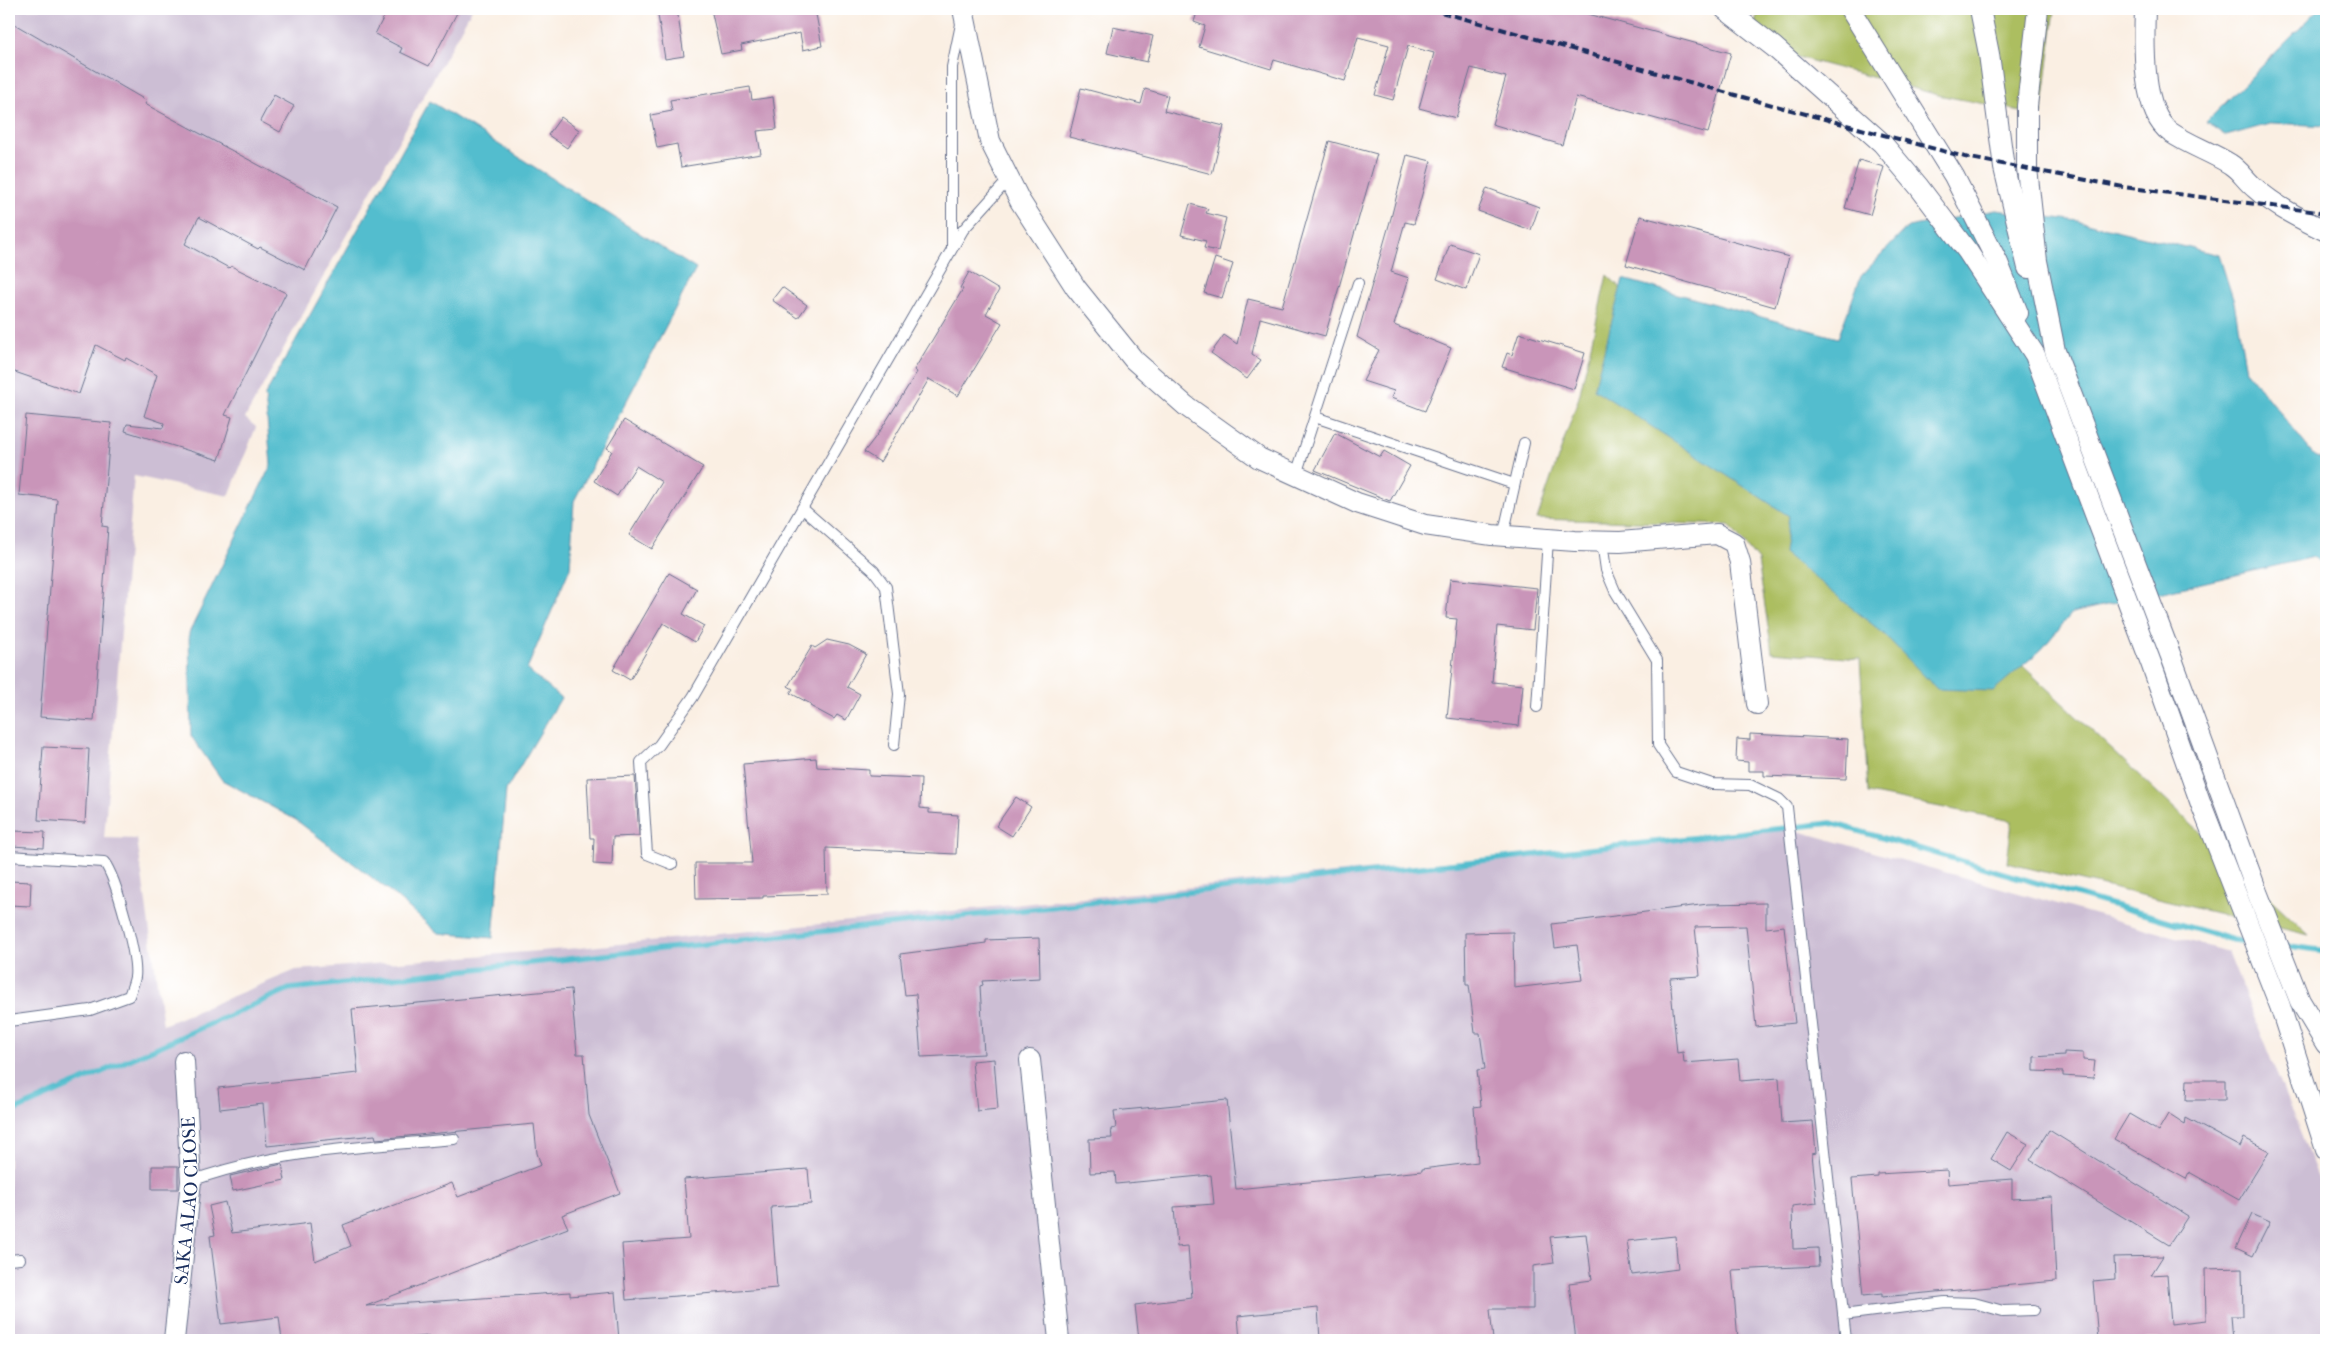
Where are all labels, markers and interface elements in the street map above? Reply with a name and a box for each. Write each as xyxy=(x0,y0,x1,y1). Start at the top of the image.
street label: SAKA ALAO CLOSE xyxy=(170,1116,203,1286)

